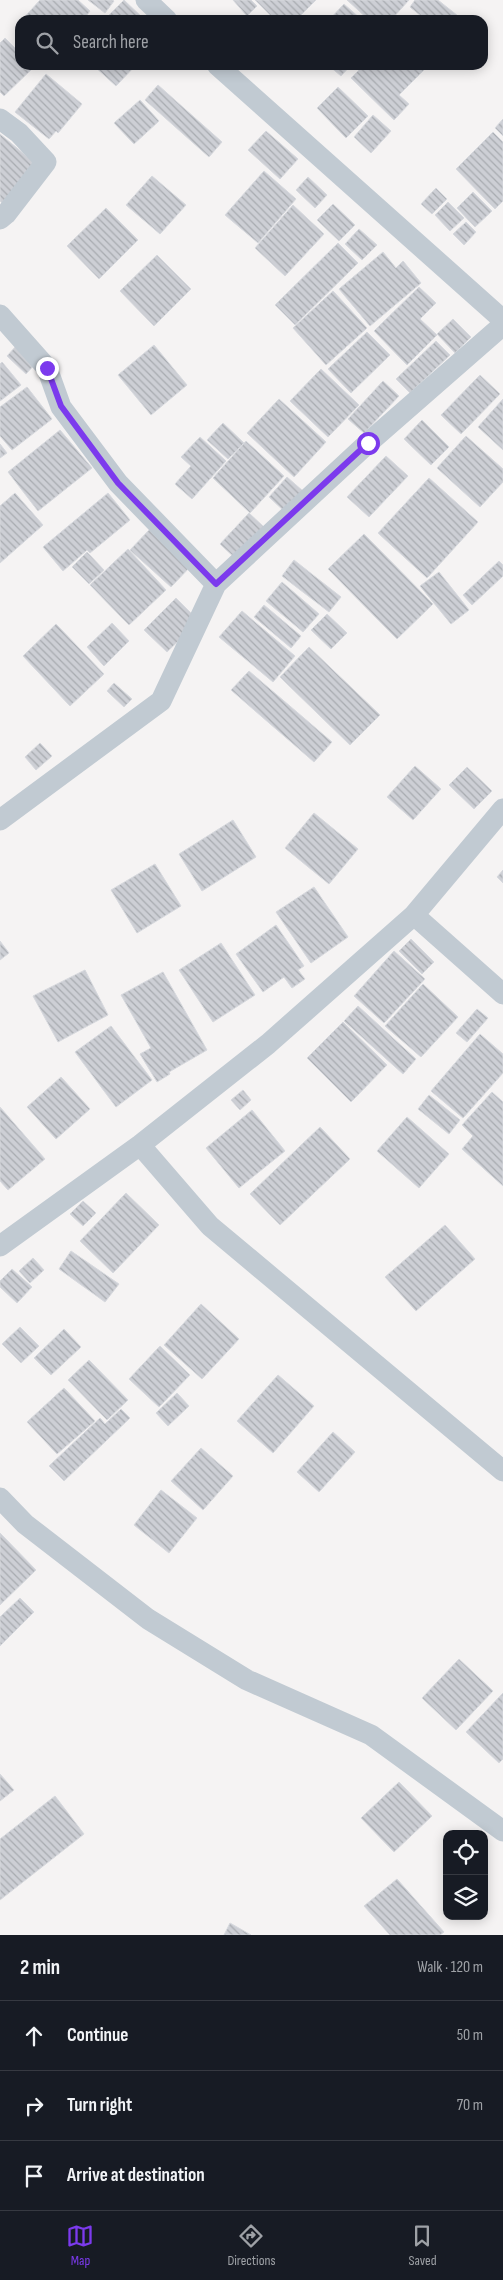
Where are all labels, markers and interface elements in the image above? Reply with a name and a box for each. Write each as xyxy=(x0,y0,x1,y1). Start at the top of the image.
search box xyxy=(15,15,488,70)
icon: search xyxy=(33,29,61,57)
text: Search here xyxy=(73,31,149,54)
route end xyxy=(36,357,59,380)
route start xyxy=(357,432,380,455)
map controls xyxy=(443,1830,488,1920)
button: locate xyxy=(443,1830,488,1875)
button: layers xyxy=(443,1875,488,1920)
text: 2 min xyxy=(20,1955,60,1980)
text: Walk · 120 m xyxy=(417,1958,483,1977)
icon: ahead xyxy=(20,2022,48,2050)
text: Continue xyxy=(67,2024,128,2047)
text: 50 m xyxy=(457,2026,483,2045)
icon: right xyxy=(20,2092,48,2120)
text: Turn right xyxy=(67,2094,132,2117)
text: 70 m xyxy=(457,2096,483,2115)
icon: arrive xyxy=(20,2162,48,2190)
text: Arrive at destination xyxy=(67,2164,205,2187)
tab: Map xyxy=(66,2222,94,2269)
tab: Directions xyxy=(227,2222,276,2269)
tab: Saved xyxy=(408,2222,437,2269)

